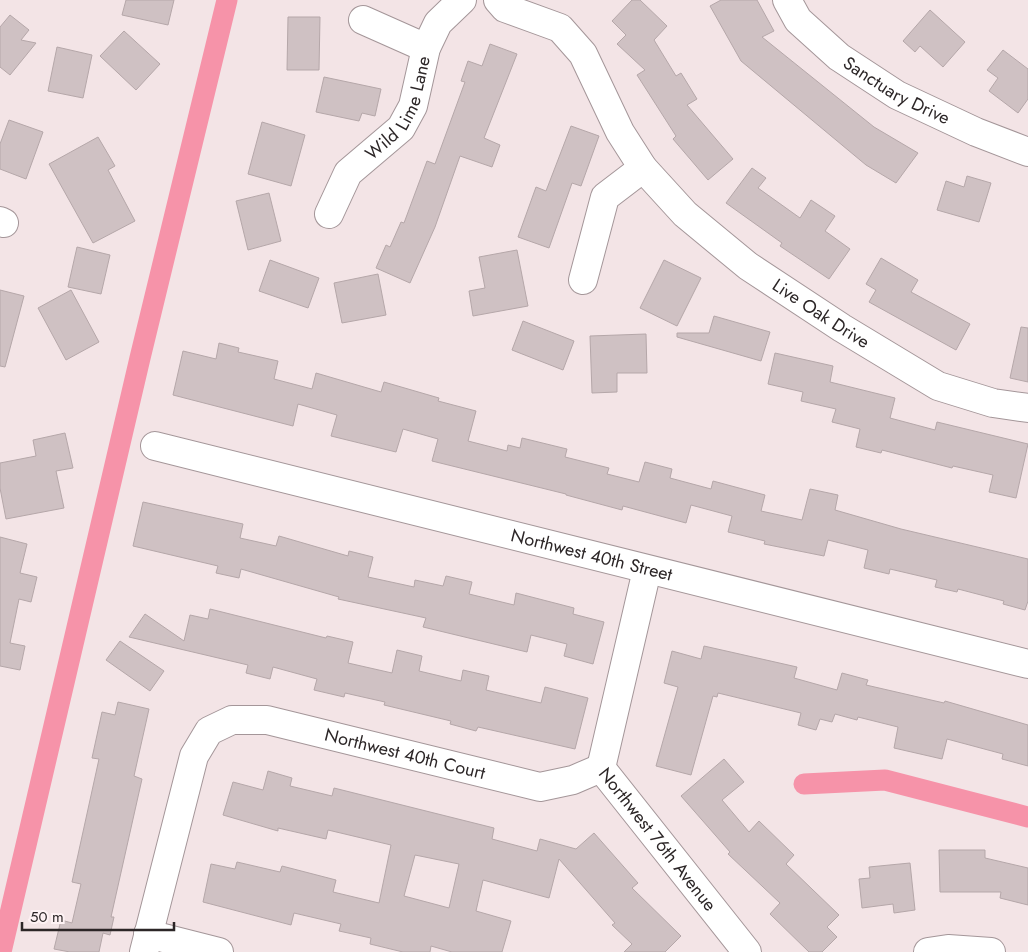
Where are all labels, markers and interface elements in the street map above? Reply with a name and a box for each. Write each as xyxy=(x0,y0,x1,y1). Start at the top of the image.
street label: Sanctuary Drive xyxy=(838,50,954,131)
street label: Wild Lime Lane xyxy=(360,53,437,166)
street label: Live Oak Drive xyxy=(767,272,875,355)
street label: Northwest 40th Street xyxy=(508,522,676,588)
street label: Northwest 40th Court xyxy=(322,722,489,786)
street label: Northwest 76th Avenue xyxy=(592,762,723,917)
scale bar xyxy=(22,900,175,932)
text: 50 m xyxy=(30,906,64,928)

